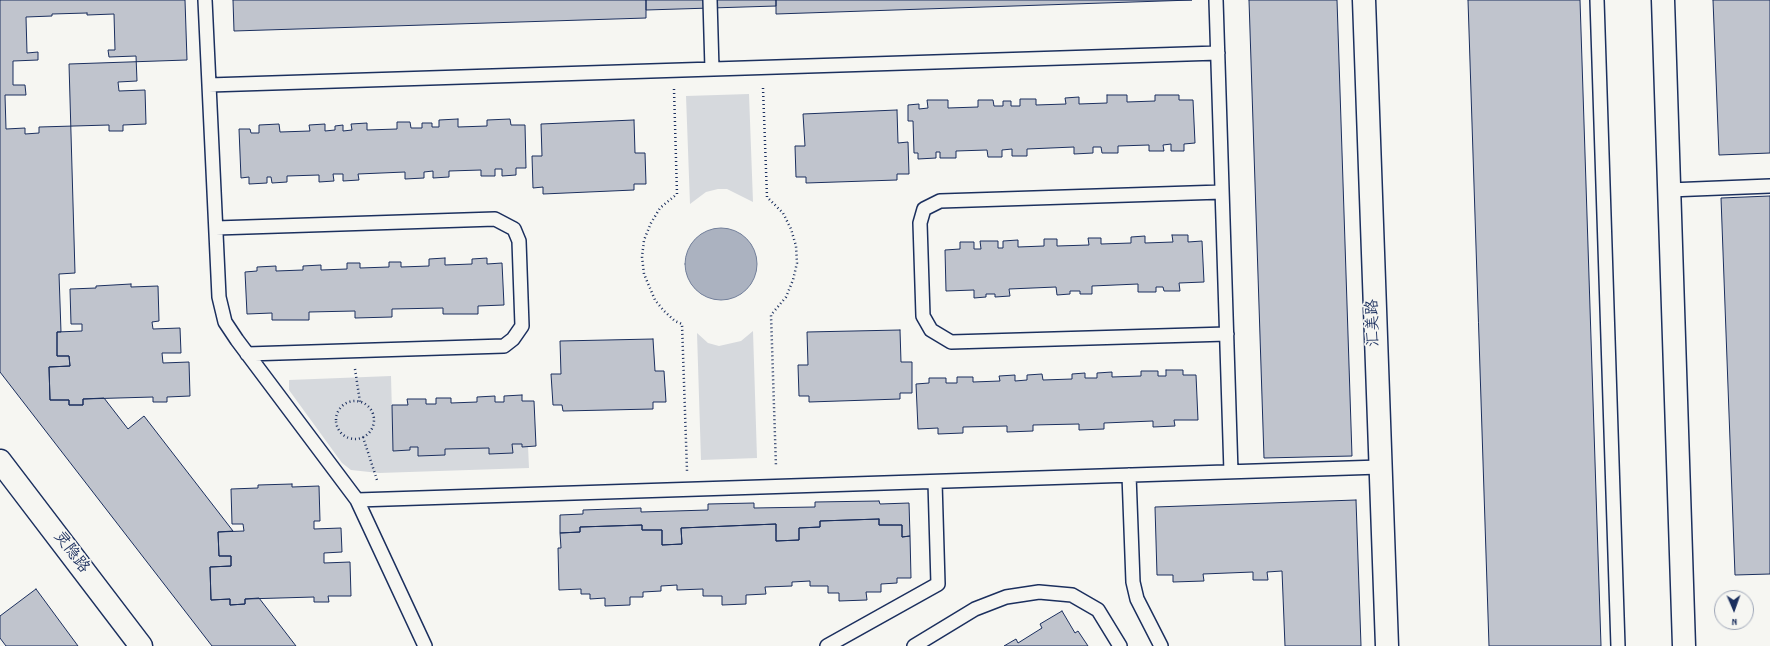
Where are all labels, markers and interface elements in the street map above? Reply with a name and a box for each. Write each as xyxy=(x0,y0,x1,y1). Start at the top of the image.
street label: 汇美路 xyxy=(1365,299,1385,347)
street label: 灵隐路 xyxy=(48,528,92,578)
north arrow xyxy=(1714,590,1754,630)
text: N xyxy=(1731,613,1737,629)

